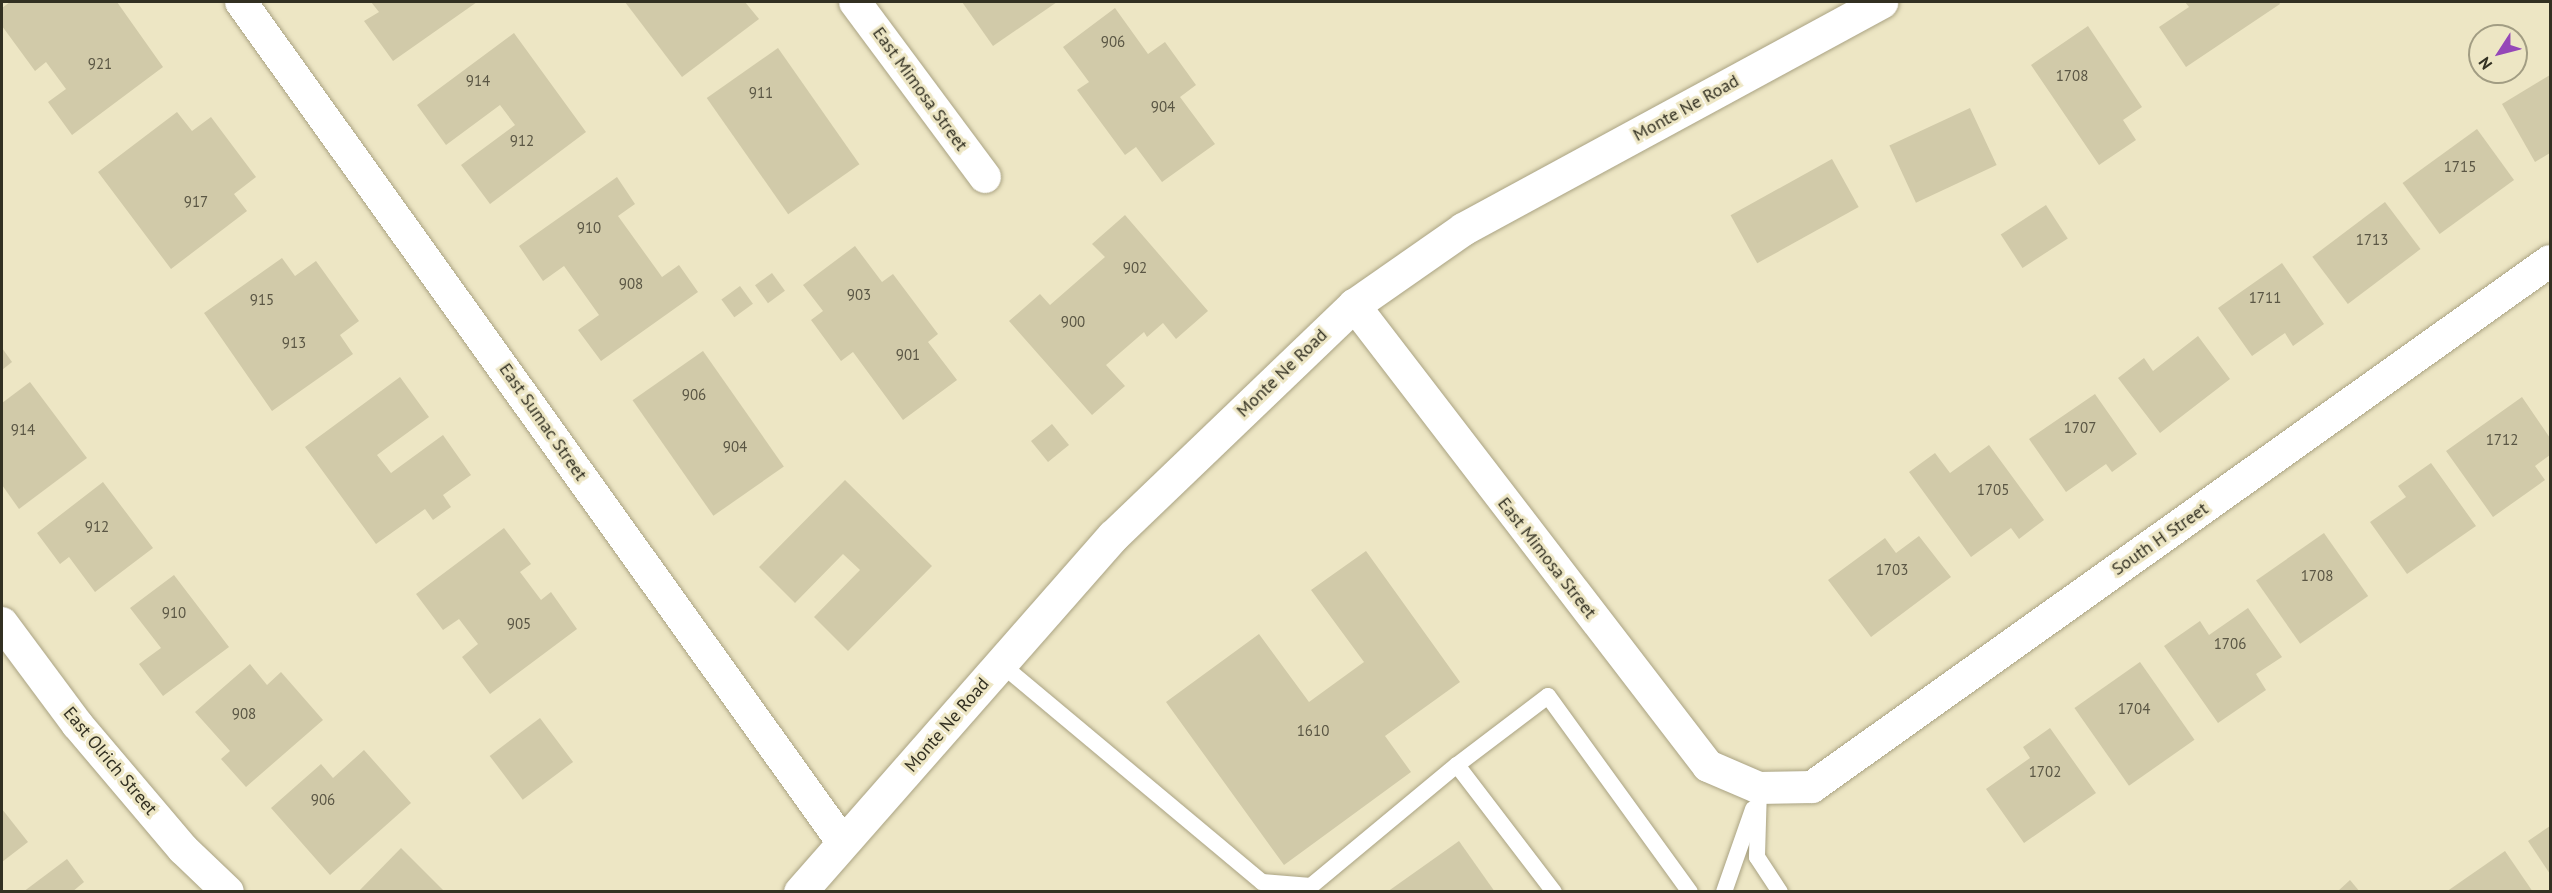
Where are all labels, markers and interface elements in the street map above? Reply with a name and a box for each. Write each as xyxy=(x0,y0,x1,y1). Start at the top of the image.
street label: East Mimosa Street xyxy=(868,23,972,155)
north arrow xyxy=(2468,24,2528,84)
house number: 906 xyxy=(1101,33,1125,51)
text: N xyxy=(2474,53,2496,74)
house number: 921 xyxy=(88,55,112,73)
house number: 1708 xyxy=(2056,67,2088,85)
street label: Monte Ne Road xyxy=(1629,70,1743,146)
house number: 914 xyxy=(466,72,490,90)
house number: 911 xyxy=(749,84,773,102)
house number: 904 xyxy=(1151,98,1175,116)
house number: 912 xyxy=(510,132,534,150)
house number: 1715 xyxy=(2444,158,2476,176)
house number: 917 xyxy=(184,193,208,211)
house number: 910 xyxy=(577,219,601,237)
house number: 1713 xyxy=(2356,231,2388,249)
house number: 902 xyxy=(1123,259,1147,277)
house number: 908 xyxy=(619,275,643,293)
house number: 903 xyxy=(847,286,871,304)
house number: 1711 xyxy=(2249,289,2281,307)
house number: 915 xyxy=(250,291,274,309)
house number: 900 xyxy=(1061,313,1085,331)
street label: Monte Ne Road xyxy=(1232,324,1332,422)
house number: 913 xyxy=(282,334,306,352)
house number: 901 xyxy=(896,346,920,364)
street label: East Sumac Street xyxy=(494,359,592,485)
house number: 906 xyxy=(682,386,706,404)
house number: 1707 xyxy=(2064,419,2096,437)
house number: 914 xyxy=(11,421,35,439)
house number: 1712 xyxy=(2486,431,2518,449)
house number: 904 xyxy=(723,438,747,456)
house number: 1705 xyxy=(1977,481,2009,499)
street label: East Mimosa Street xyxy=(1493,493,1601,623)
street label: South H Street xyxy=(2108,498,2212,580)
house number: 912 xyxy=(85,518,109,536)
house number: 1703 xyxy=(1876,561,1908,579)
house number: 1708 xyxy=(2301,567,2333,585)
house number: 910 xyxy=(162,604,186,622)
house number: 905 xyxy=(507,615,531,633)
house number: 1706 xyxy=(2214,635,2246,653)
street label: Monte Ne Road xyxy=(900,673,994,777)
house number: 1704 xyxy=(2118,700,2150,718)
street label: East Olrich Street xyxy=(59,703,161,819)
house number: 908 xyxy=(232,705,256,723)
house number: 1610 xyxy=(1297,722,1329,740)
house number: 1702 xyxy=(2029,763,2061,781)
house number: 906 xyxy=(311,791,335,809)

